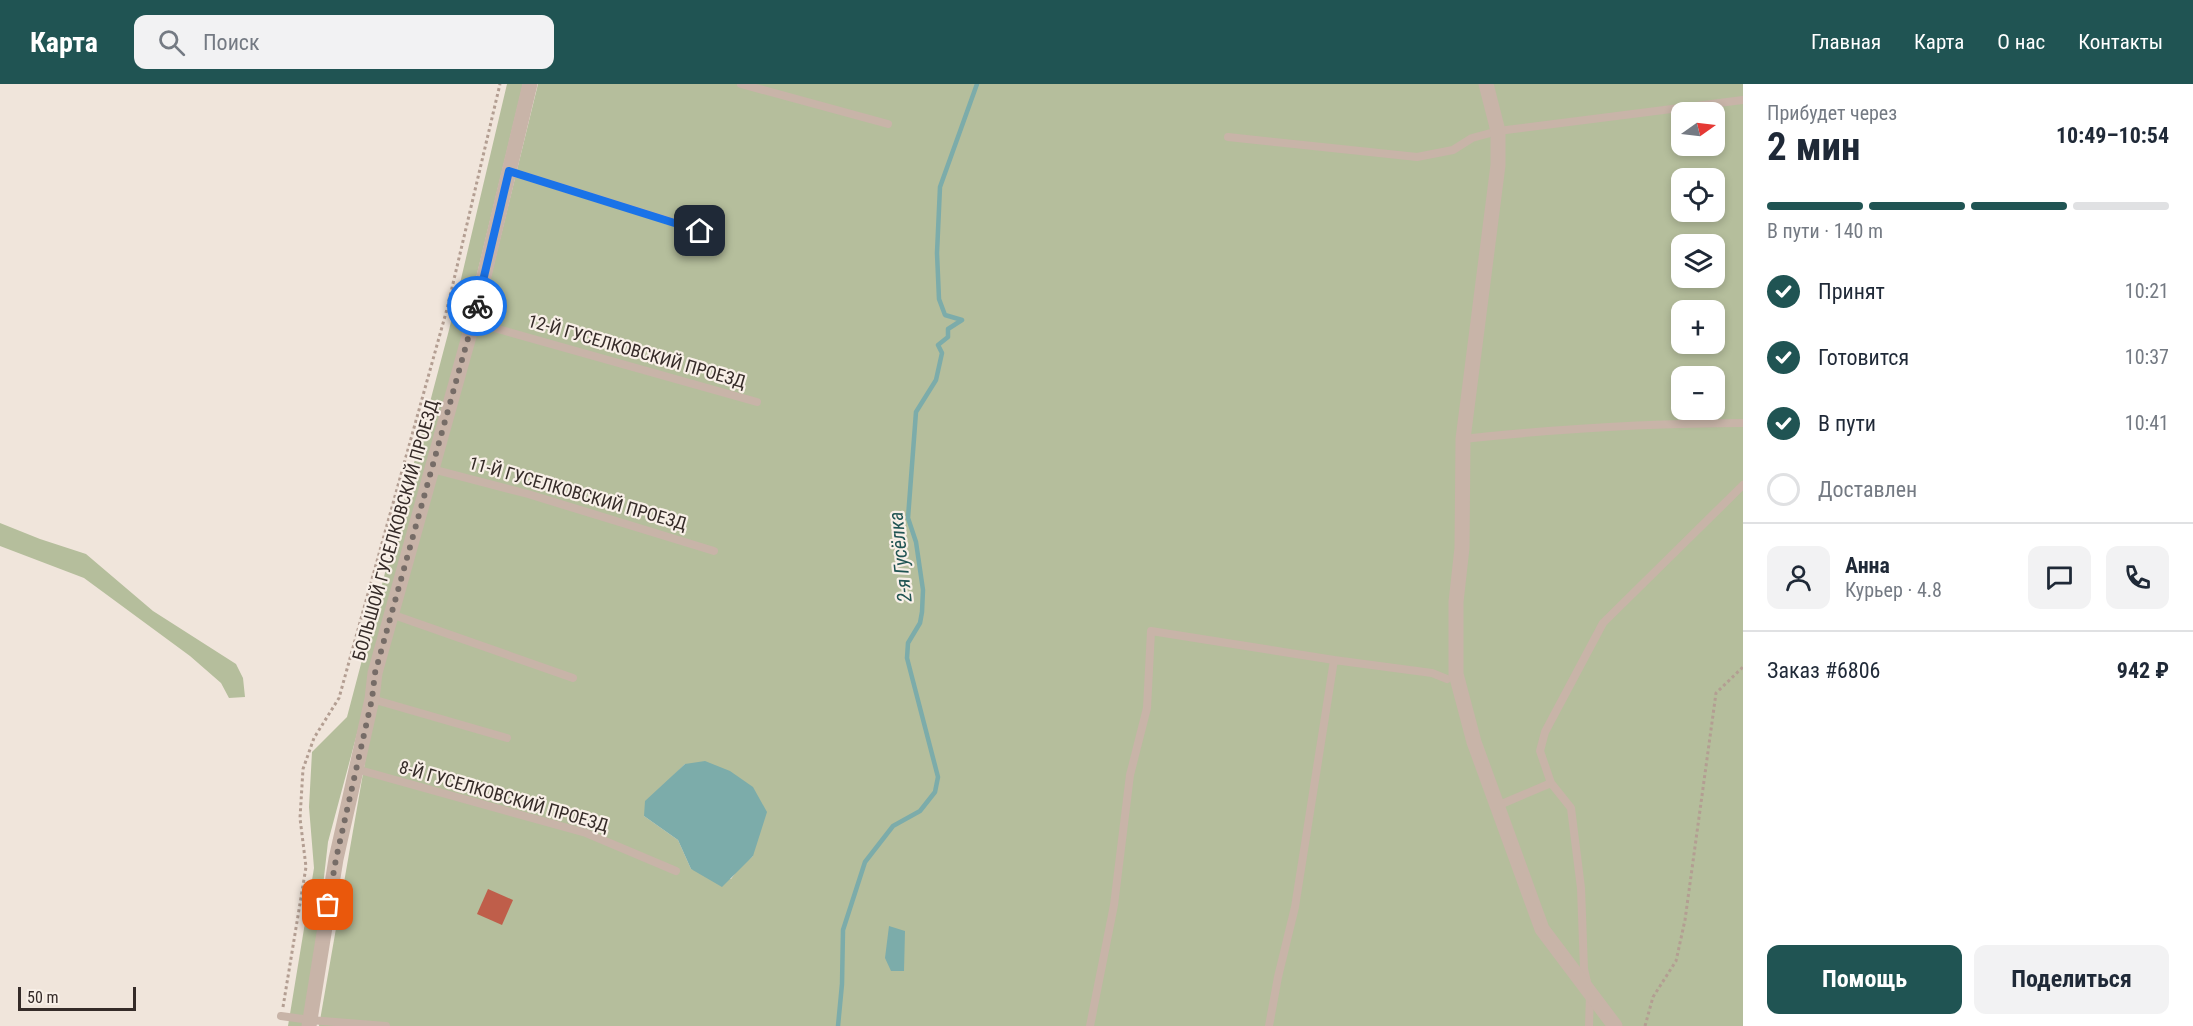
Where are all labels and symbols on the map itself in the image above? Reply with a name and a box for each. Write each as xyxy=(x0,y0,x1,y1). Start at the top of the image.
north arrow xyxy=(1671,102,1725,156)
pin xyxy=(674,205,725,256)
courier xyxy=(447,276,507,336)
street label: 12-Й ГУСЕЛКОВСКИЙ ПРОЕЗД xyxy=(526,310,748,392)
street label: БОЛЬШОЙ ГУСЕЛКОВСКИЙ ПРОЕЗД xyxy=(348,397,442,663)
street label: 11-Й ГУСЕЛКОВСКИЙ ПРОЕЗД xyxy=(467,452,689,534)
water label: 2-я Гусёлка xyxy=(883,511,917,603)
street label: 8-Й ГУСЕЛКОВСКИЙ ПРОЕЗД xyxy=(397,756,611,836)
pin xyxy=(302,879,353,930)
scale bar xyxy=(18,984,136,1012)

